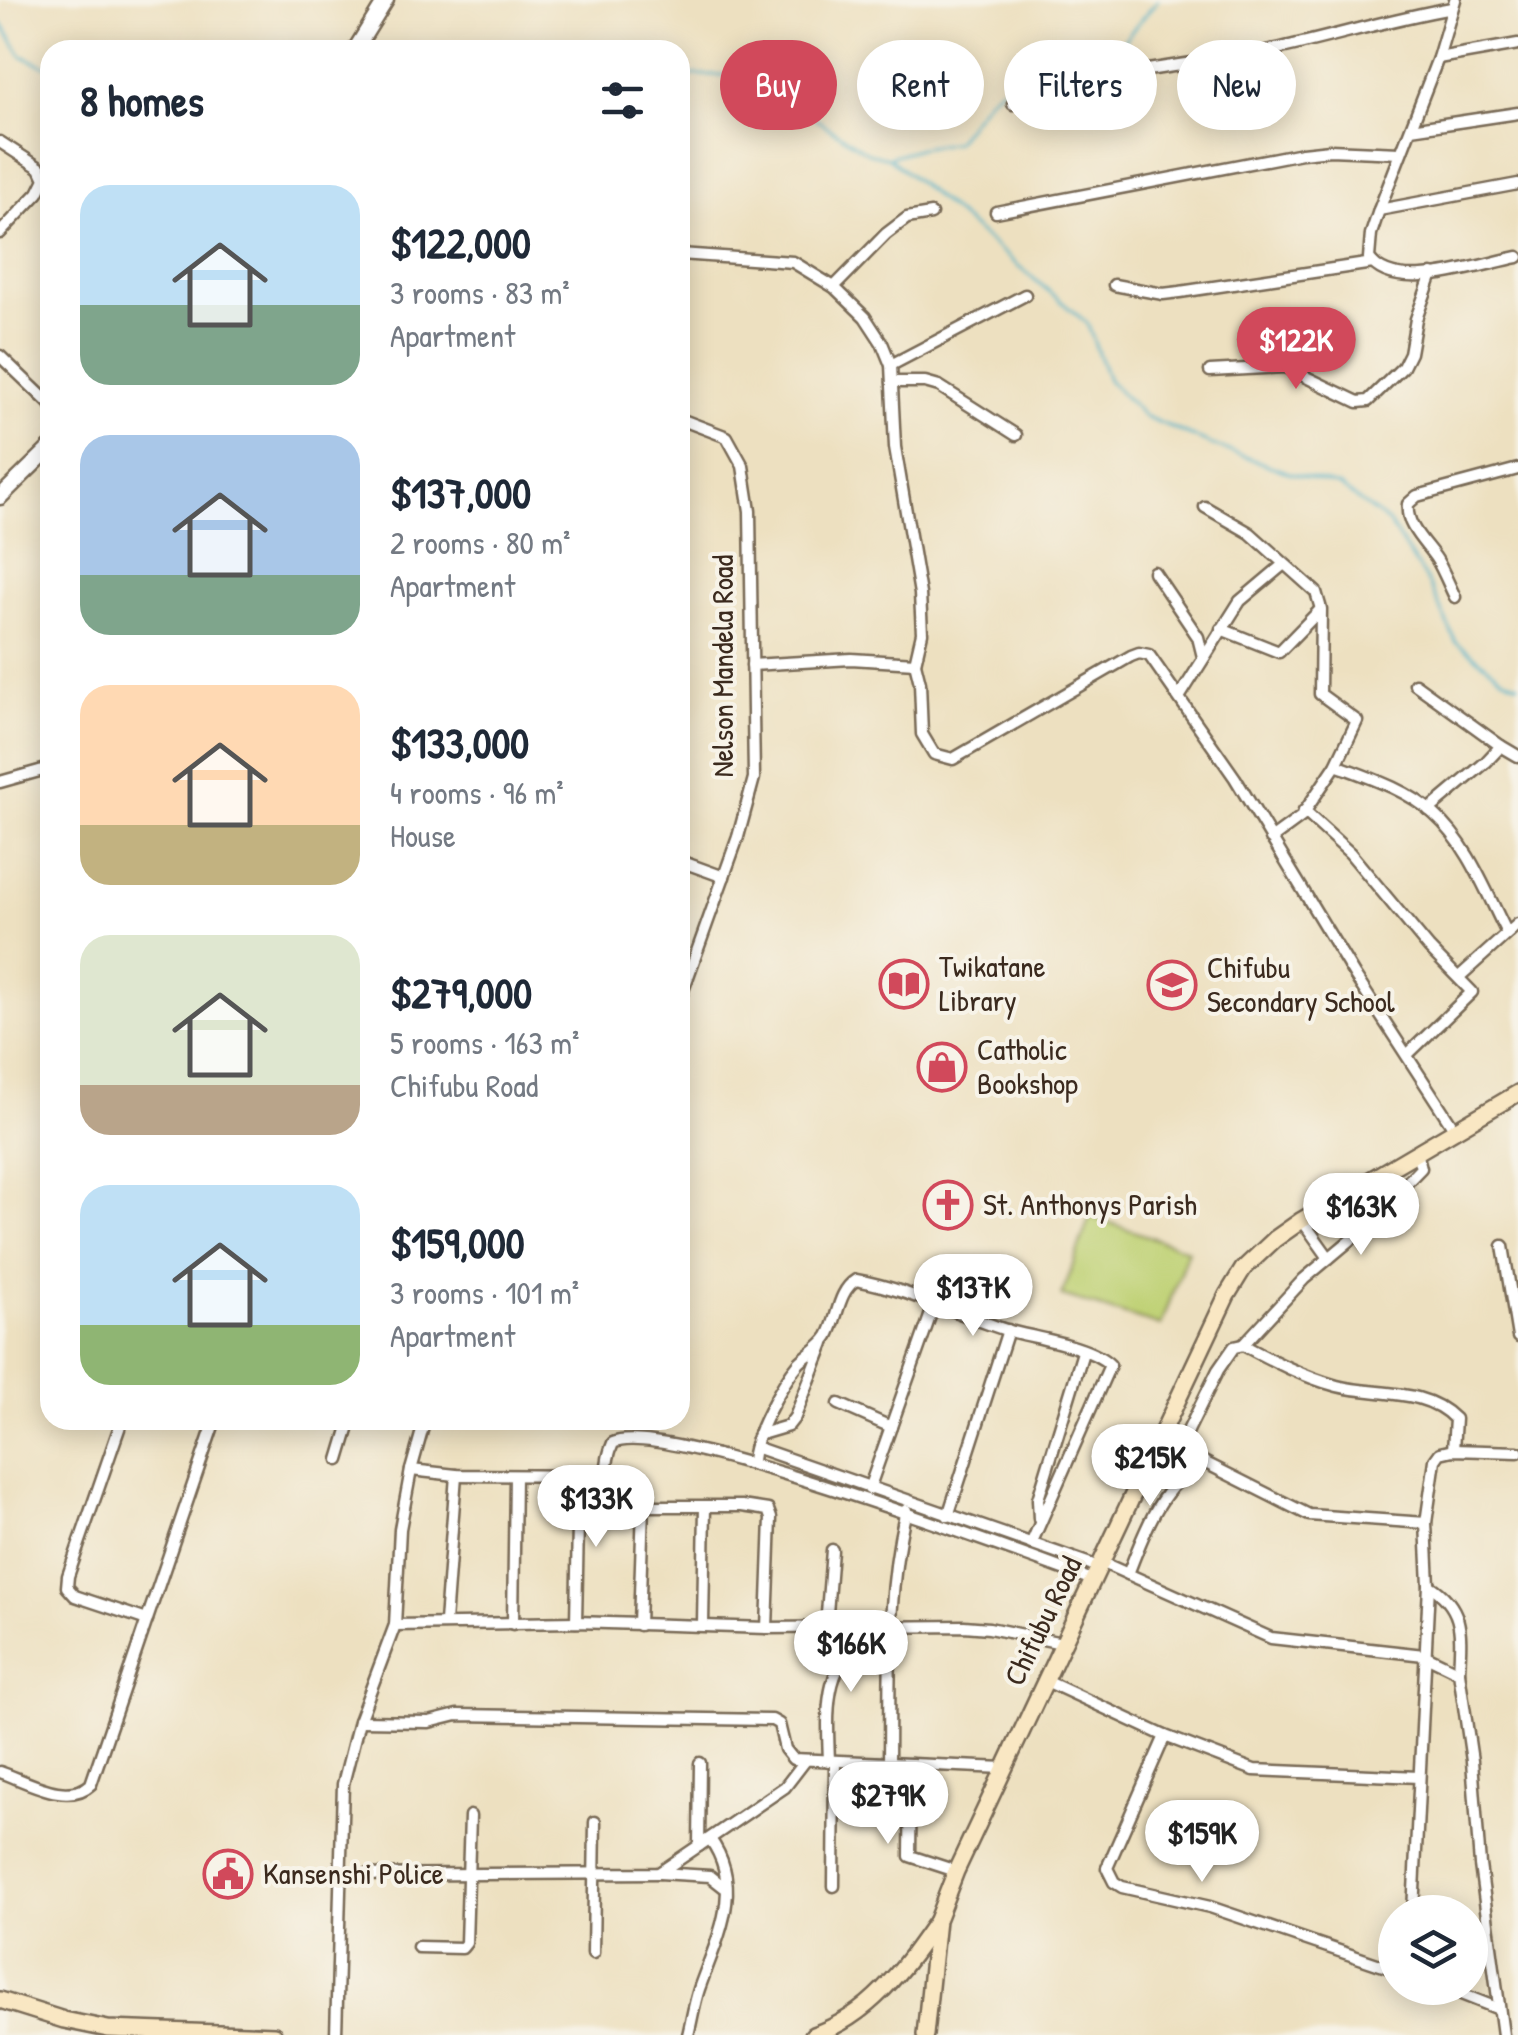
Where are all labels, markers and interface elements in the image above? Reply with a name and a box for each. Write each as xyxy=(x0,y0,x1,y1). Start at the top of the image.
chip: Buy xyxy=(720,40,837,130)
chip: Rent xyxy=(857,40,984,130)
chip: Filters xyxy=(1004,40,1157,130)
chip: New xyxy=(1177,40,1296,130)
text: 8 homes xyxy=(80,72,204,129)
icon: filters xyxy=(595,73,650,128)
text: $122,000 xyxy=(390,214,531,271)
icon: home xyxy=(160,225,280,345)
text: 3 rooms · 83 m² xyxy=(390,271,570,314)
pin: $122K xyxy=(1226,307,1366,392)
text: Apartment xyxy=(390,314,515,357)
text: $122K xyxy=(1259,318,1333,361)
text: $137,000 xyxy=(390,464,531,521)
icon: home xyxy=(160,475,280,595)
text: 2 rooms · 80 m² xyxy=(390,521,570,564)
street label: Nelson Mandela Road xyxy=(702,554,742,777)
text: Apartment xyxy=(390,564,515,607)
text: $133,000 xyxy=(390,714,529,771)
icon: home xyxy=(160,725,280,845)
text: 4 rooms · 96 m² xyxy=(390,771,564,814)
text: House xyxy=(390,814,456,857)
place label: Twikatane Library xyxy=(939,946,1045,1020)
place label: Chifubu Secondary School xyxy=(1207,947,1395,1021)
library icon: Twikatane Library xyxy=(878,958,930,1010)
school or university icon: Chifubu Secondary School xyxy=(1146,959,1198,1011)
text: $279,000 xyxy=(390,964,532,1021)
icon: home xyxy=(160,975,280,1095)
text: 5 rooms · 163 m² xyxy=(390,1021,579,1064)
place label: Catholic Bookshop xyxy=(977,1029,1078,1103)
shop icon: Catholic Bookshop xyxy=(916,1041,968,1093)
text: Chifubu Road xyxy=(390,1064,538,1107)
pin: $163K xyxy=(1291,1173,1431,1258)
church icon: St. Anthonys Parish xyxy=(922,1179,974,1231)
place label: St. Anthonys Parish xyxy=(983,1184,1197,1224)
text: $163K xyxy=(1325,1184,1397,1227)
text: $159,000 xyxy=(390,1214,525,1271)
icon: home xyxy=(160,1225,280,1345)
pin: $137K xyxy=(903,1254,1043,1339)
text: $137K xyxy=(936,1265,1010,1308)
text: 3 rooms · 101 m² xyxy=(390,1271,579,1314)
text: Apartment xyxy=(390,1314,515,1357)
pin: $215K xyxy=(1080,1424,1220,1509)
text: $215K xyxy=(1113,1435,1187,1478)
pin: $133K xyxy=(526,1465,666,1550)
text: $133K xyxy=(559,1476,633,1519)
street label: Chifubu Road xyxy=(994,1549,1091,1692)
pin: $166K xyxy=(781,1610,921,1695)
text: $166K xyxy=(816,1621,886,1664)
pin: $279K xyxy=(818,1762,958,1847)
text: $279K xyxy=(850,1773,926,1816)
pin: $159K xyxy=(1132,1800,1272,1885)
text: $159K xyxy=(1167,1811,1237,1854)
public building icon: Kansenshi Police xyxy=(202,1848,254,1900)
place label: Kansenshi Police xyxy=(263,1853,444,1893)
map controls xyxy=(1378,1895,1488,2005)
button: layers xyxy=(1378,1895,1488,2005)

